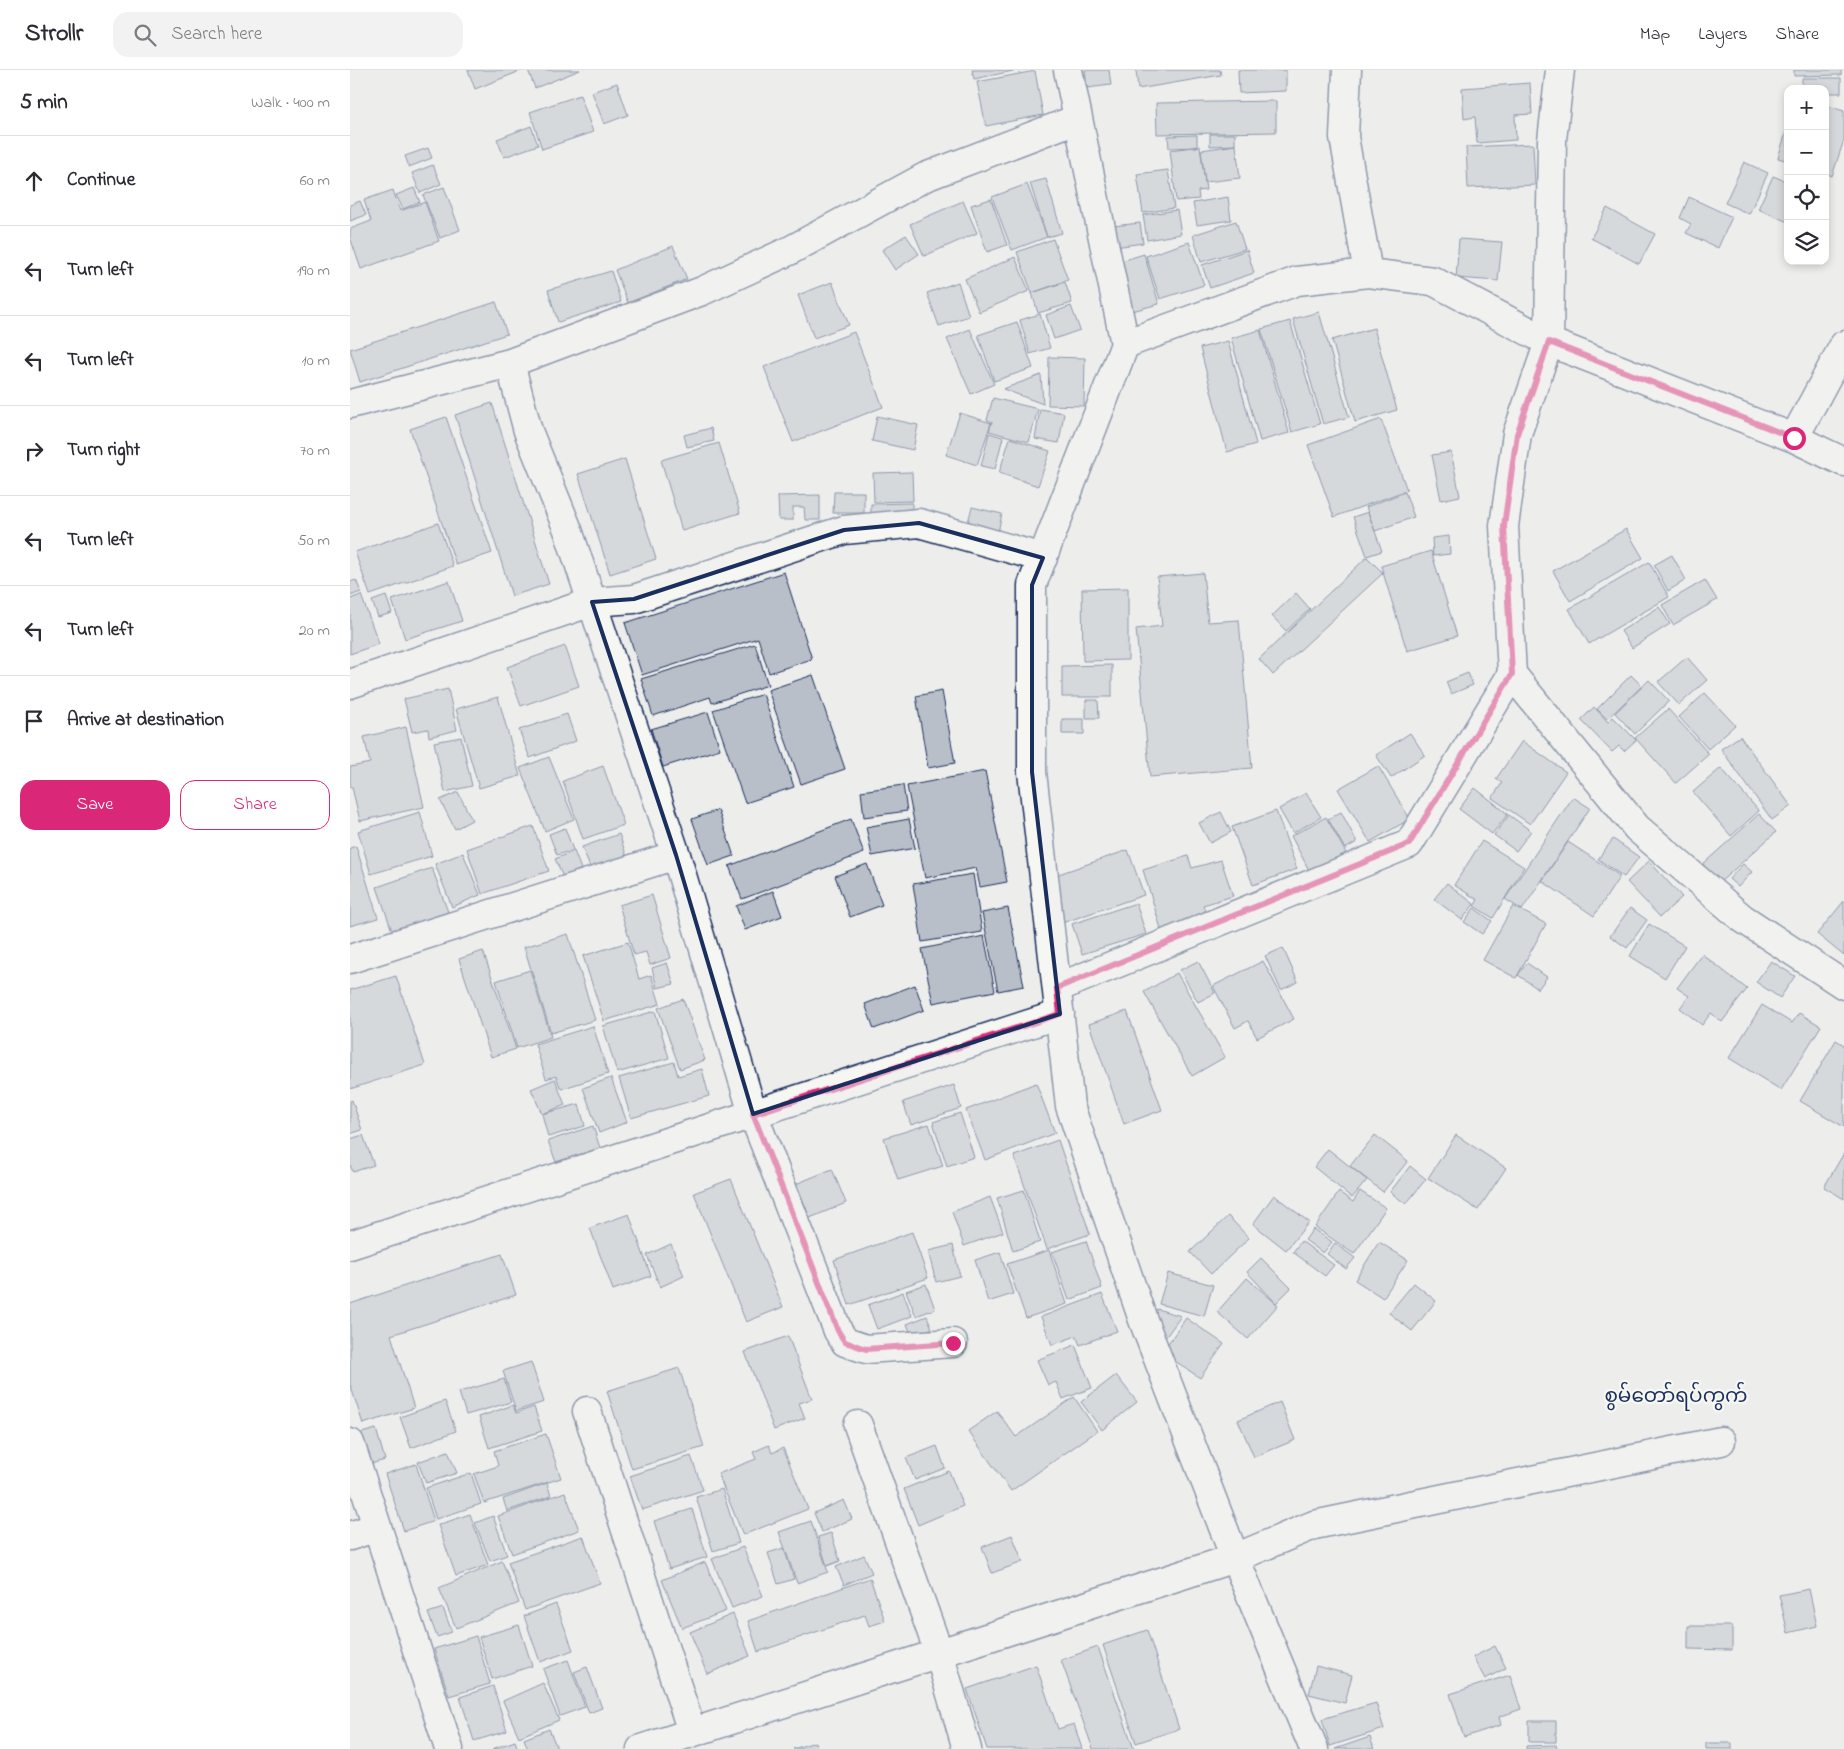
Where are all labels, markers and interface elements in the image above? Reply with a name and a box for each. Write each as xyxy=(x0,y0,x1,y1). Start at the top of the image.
search box xyxy=(113,12,463,57)
text: Strollr xyxy=(25,17,83,52)
icon: search xyxy=(131,21,159,49)
text: Search here xyxy=(171,21,262,48)
text: Map xyxy=(1640,22,1670,48)
text: Layers xyxy=(1698,22,1748,48)
text: Share xyxy=(1776,22,1819,48)
map controls xyxy=(1784,85,1829,265)
button: + xyxy=(1784,85,1829,130)
text: 5 min xyxy=(20,88,68,118)
text: Walk · 400 m xyxy=(251,91,330,115)
button: − xyxy=(1784,130,1829,175)
icon: ahead xyxy=(20,167,48,195)
text: Continue xyxy=(67,167,135,194)
text: 60 m xyxy=(300,169,330,193)
button: locate xyxy=(1784,175,1829,220)
button: layers xyxy=(1784,220,1829,265)
icon: left xyxy=(20,257,48,285)
text: Turn left xyxy=(67,257,134,284)
text: 190 m xyxy=(297,259,330,283)
icon: left xyxy=(20,347,48,375)
text: Turn left xyxy=(67,347,134,374)
text: 10 m xyxy=(302,349,330,373)
route start xyxy=(1783,427,1806,450)
icon: right xyxy=(20,437,48,465)
text: Turn right xyxy=(67,437,140,464)
text: 70 m xyxy=(300,439,330,463)
icon: left xyxy=(20,527,48,555)
text: Turn left xyxy=(67,527,134,554)
text: 50 m xyxy=(298,529,330,553)
icon: left xyxy=(20,617,48,645)
text: Turn left xyxy=(67,617,134,644)
text: 20 m xyxy=(299,619,330,643)
icon: arrive xyxy=(20,707,48,735)
text: Arrive at destination xyxy=(67,707,224,734)
button: Save xyxy=(20,780,170,830)
button: Share xyxy=(180,780,330,830)
route end xyxy=(942,1332,965,1355)
district label: စွမ်တော်ရပ်ကွက် xyxy=(1604,1381,1748,1412)

